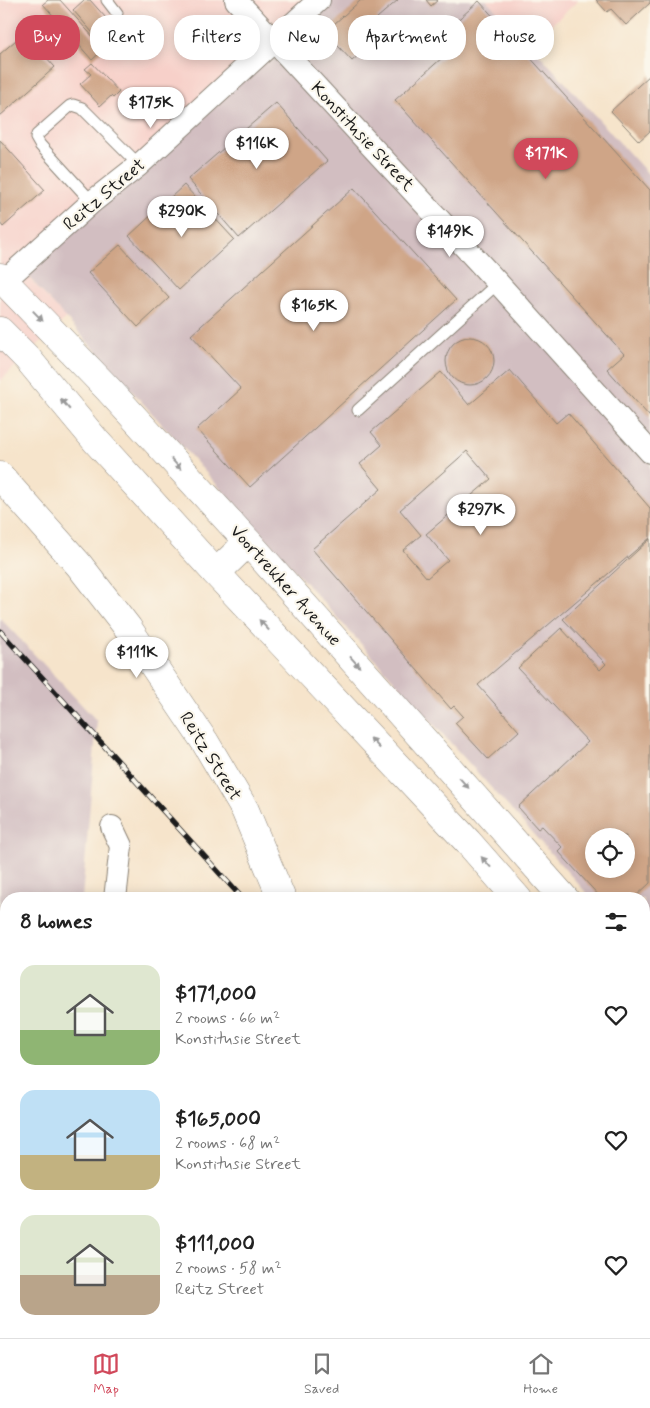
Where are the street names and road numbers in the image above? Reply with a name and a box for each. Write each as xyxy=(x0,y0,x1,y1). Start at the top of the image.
street label: Konstitusie Street xyxy=(305,77,420,197)
street label: Reitz Street xyxy=(58,153,151,236)
street label: Voortrekker Avenue xyxy=(224,520,346,652)
street label: Reitz Street xyxy=(173,708,247,806)

